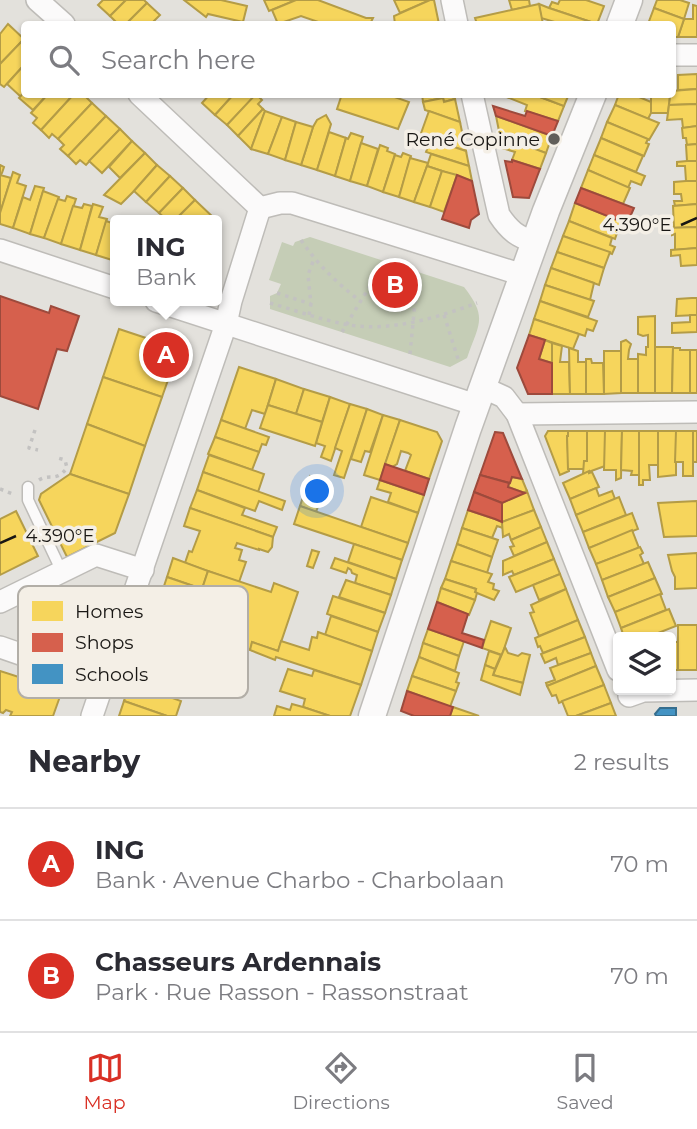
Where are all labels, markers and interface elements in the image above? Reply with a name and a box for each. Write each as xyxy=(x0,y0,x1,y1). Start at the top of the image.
search box xyxy=(21,21,676,98)
icon: search xyxy=(45,41,83,79)
text: Search here xyxy=(101,44,256,76)
place label: René Copinne xyxy=(405,128,540,151)
marker: René Copinne xyxy=(546,131,562,147)
text: 4.390°E xyxy=(603,214,671,236)
popup xyxy=(110,215,222,306)
text: ING xyxy=(136,231,185,263)
pin: B xyxy=(372,259,418,311)
text: Bank xyxy=(136,263,196,291)
pin: A xyxy=(143,329,189,381)
your location xyxy=(300,474,334,508)
text: 4.390°E xyxy=(26,525,94,547)
legend xyxy=(18,586,248,698)
text: Homes xyxy=(75,600,143,623)
text: Shops xyxy=(75,631,134,654)
map controls xyxy=(613,632,676,695)
button: layers xyxy=(613,632,676,695)
text: Schools xyxy=(75,663,148,686)
text: Nearby xyxy=(28,743,140,780)
text: 2 results xyxy=(574,748,669,776)
text: ING xyxy=(95,834,145,866)
text: A xyxy=(42,850,60,878)
text: 70 m xyxy=(610,850,669,878)
text: Bank · Avenue Charbo - Charbolaan xyxy=(95,866,505,894)
text: Chasseurs Ardennais xyxy=(95,946,381,978)
text: B xyxy=(42,962,60,990)
text: 70 m xyxy=(610,962,669,990)
text: Park · Rue Rasson - Rassonstraat xyxy=(95,978,469,1006)
tab: Map xyxy=(83,1049,126,1114)
tab: Directions xyxy=(292,1049,390,1114)
tab: Saved xyxy=(557,1049,614,1114)

